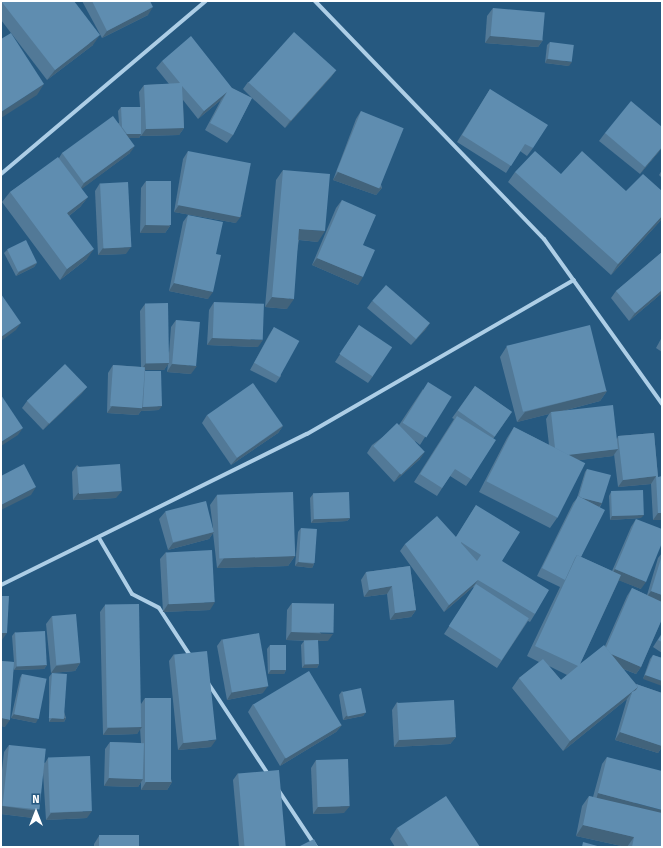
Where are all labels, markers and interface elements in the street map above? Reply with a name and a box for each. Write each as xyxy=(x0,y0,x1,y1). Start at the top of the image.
north arrow xyxy=(16,792,56,832)
text: N xyxy=(32,793,40,806)

